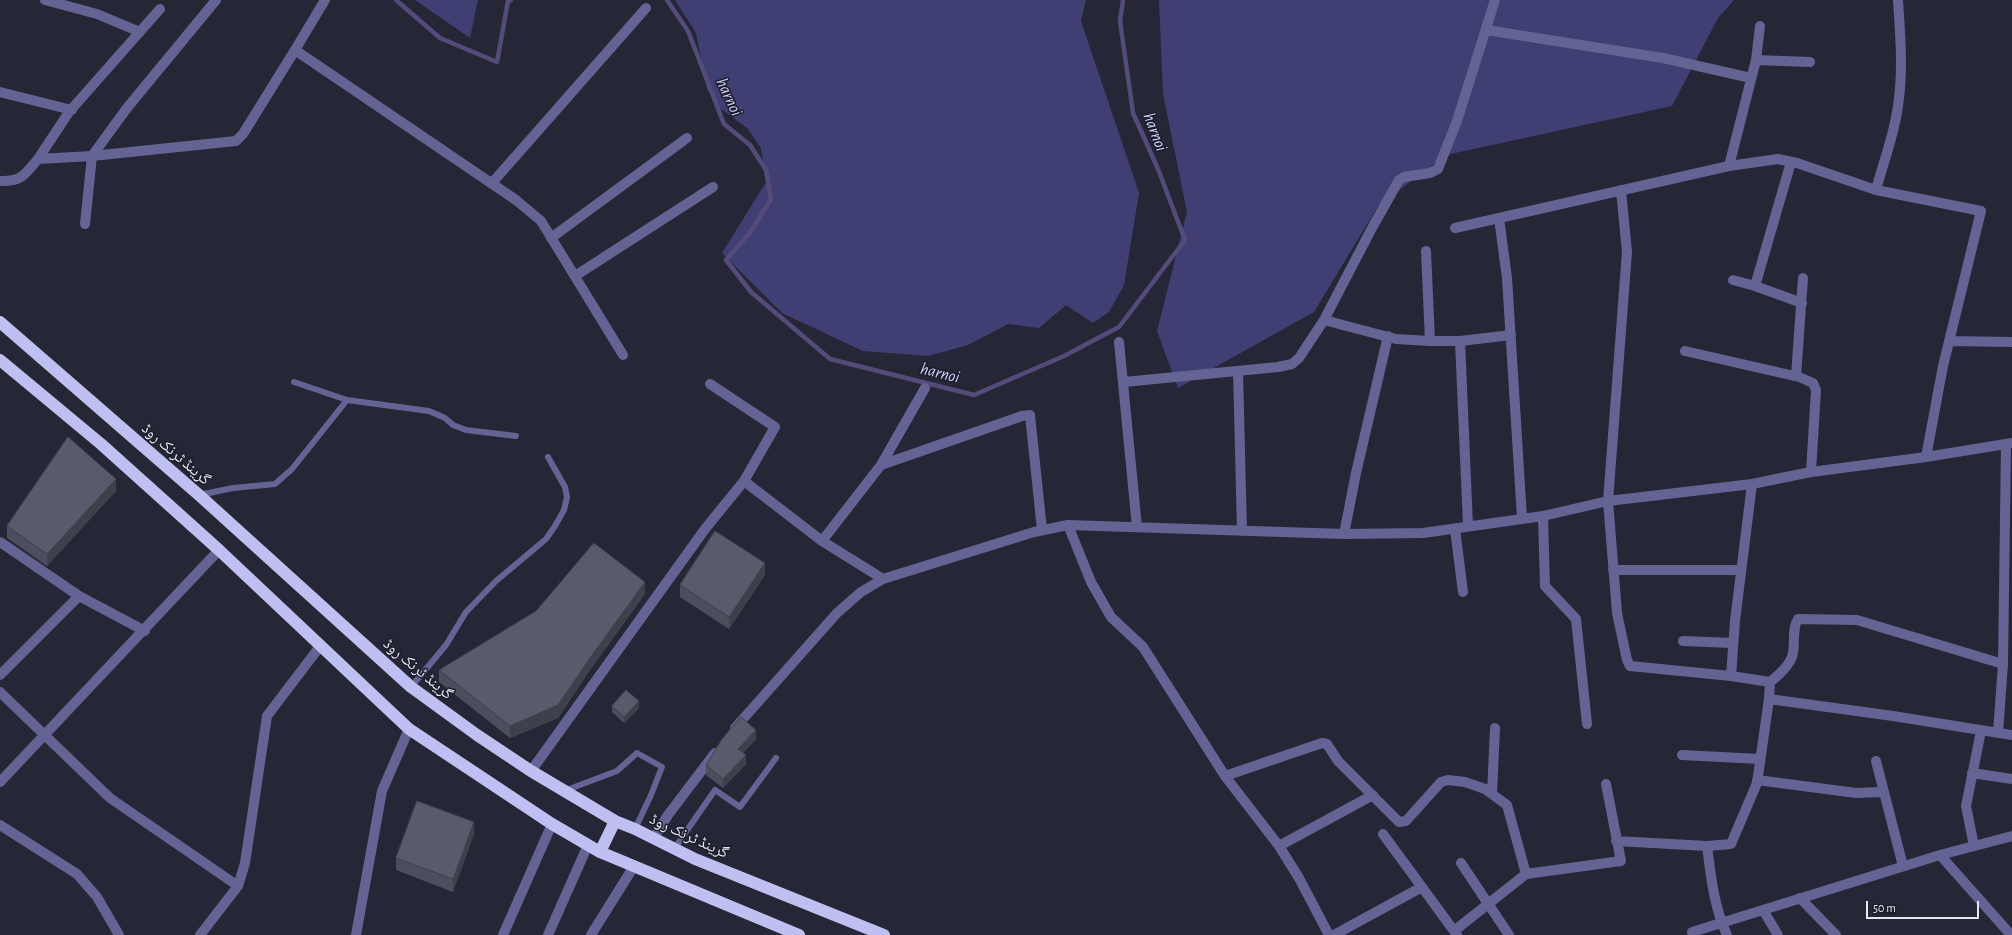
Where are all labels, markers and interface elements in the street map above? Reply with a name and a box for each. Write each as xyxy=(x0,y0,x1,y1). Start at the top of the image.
water label: harnoi xyxy=(711,75,747,119)
water label: harnoi xyxy=(1138,110,1172,154)
water label: harnoi xyxy=(918,358,962,388)
street label: گرینڈ ٹرنک روڈ xyxy=(138,419,214,489)
street label: گرینڈ ٹرنک روڈ xyxy=(379,634,457,704)
street label: گرینڈ ٹرنک روڈ xyxy=(646,809,732,863)
scale bar xyxy=(1868,893,1981,919)
text: 50 m xyxy=(1873,902,1896,914)

